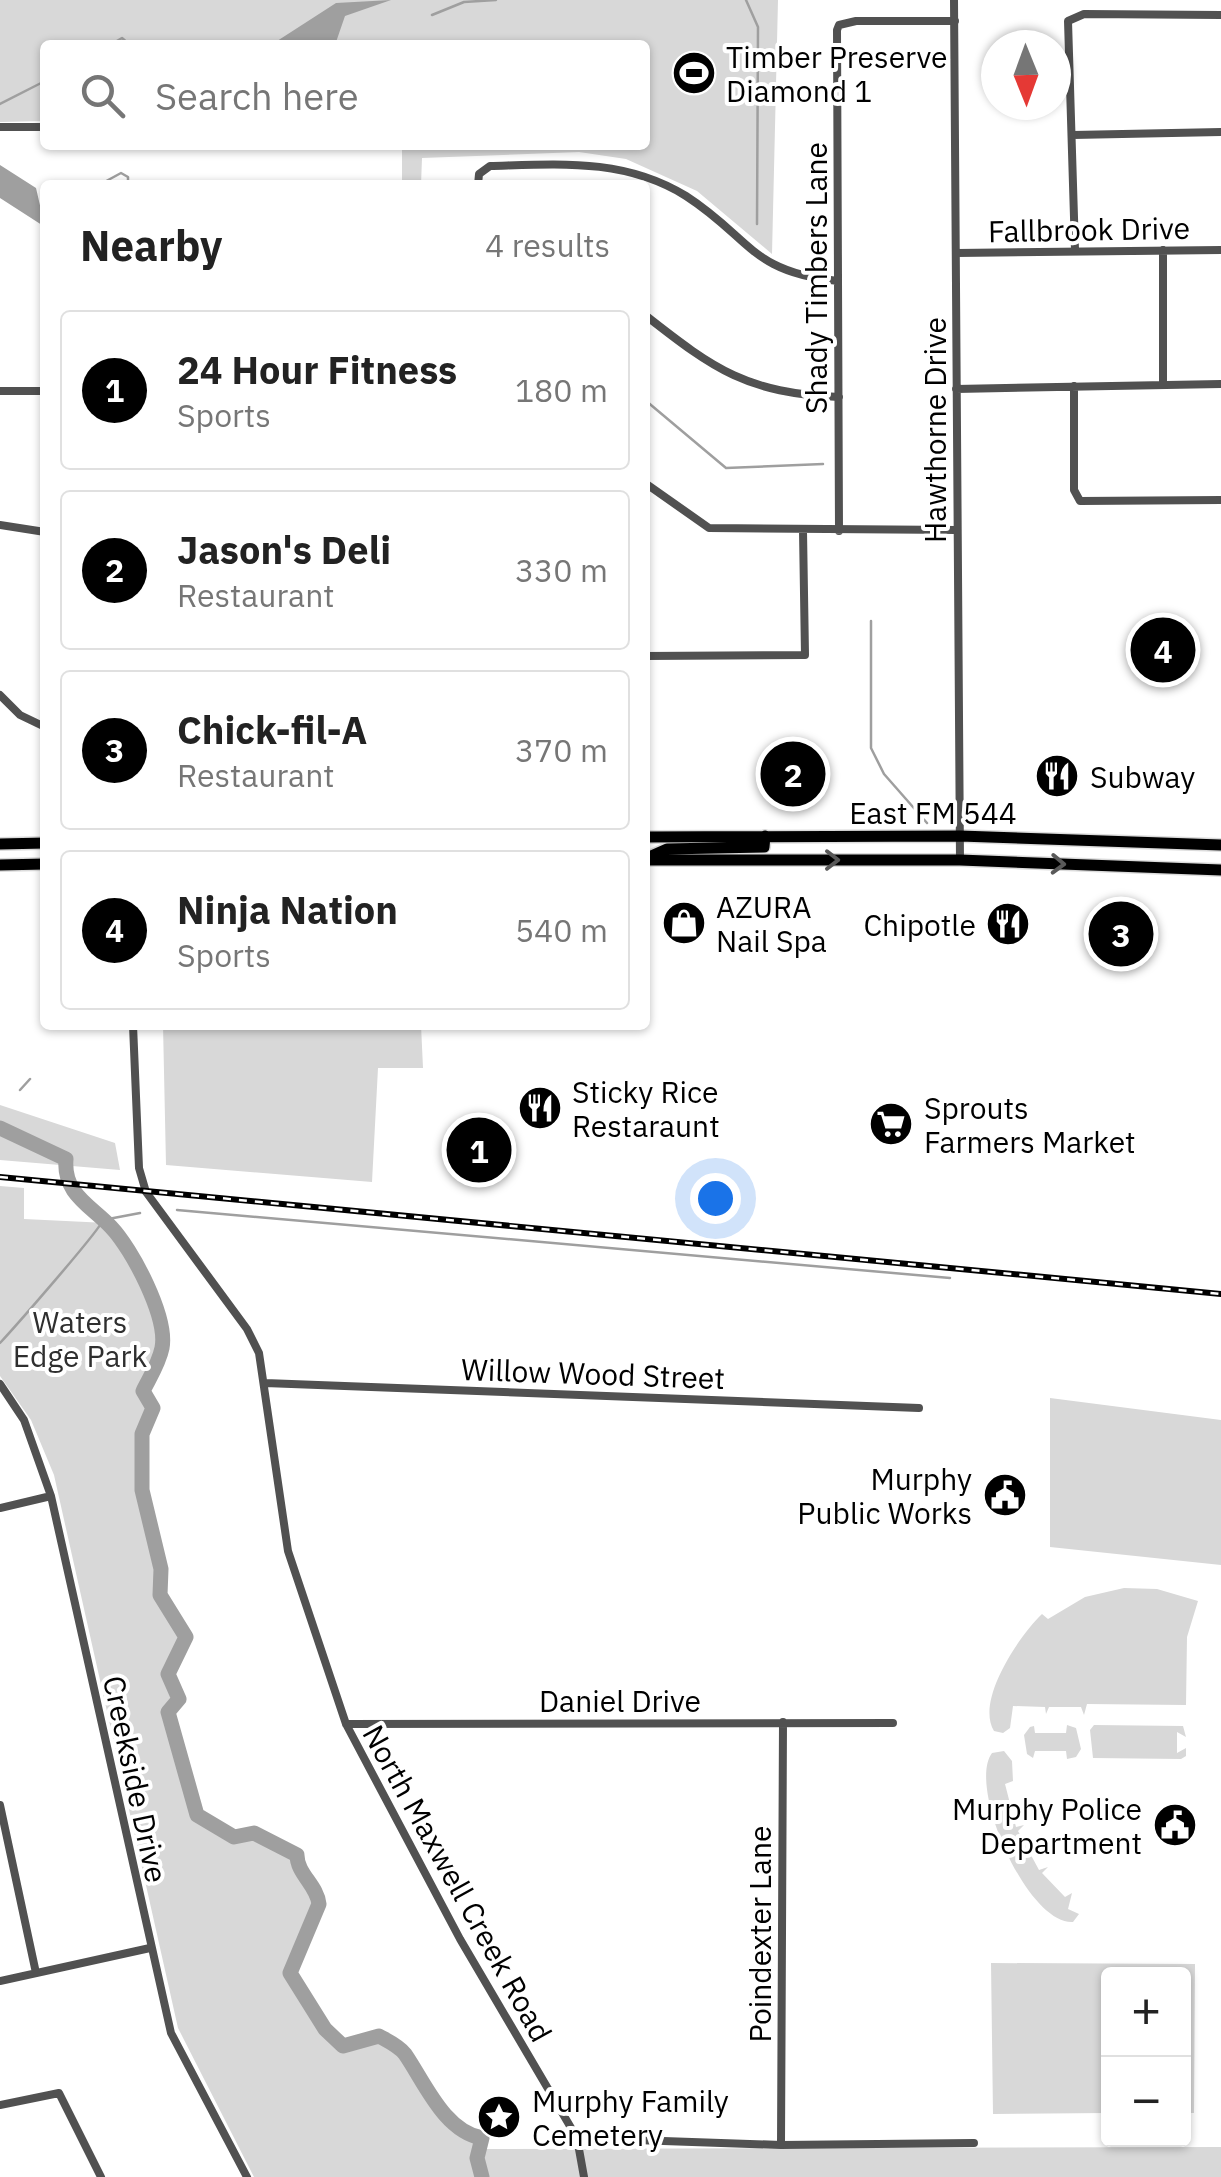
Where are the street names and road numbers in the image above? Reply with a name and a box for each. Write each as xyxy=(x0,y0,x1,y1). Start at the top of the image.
street label: Shady Timbers Lane xyxy=(796,142,835,414)
street label: Fallbrook Drive xyxy=(988,208,1190,250)
street label: Hawthorne Drive xyxy=(915,317,954,543)
street label: East FM 544 xyxy=(849,793,1017,832)
street label: Willow Wood Street xyxy=(460,1349,726,1397)
street label: Creekside Drive xyxy=(95,1672,177,1886)
street label: Daniel Drive xyxy=(539,1681,701,1720)
street label: North Maxwell Creek Road xyxy=(355,1718,561,2048)
street label: Poindexter Lane xyxy=(740,1825,779,2043)

